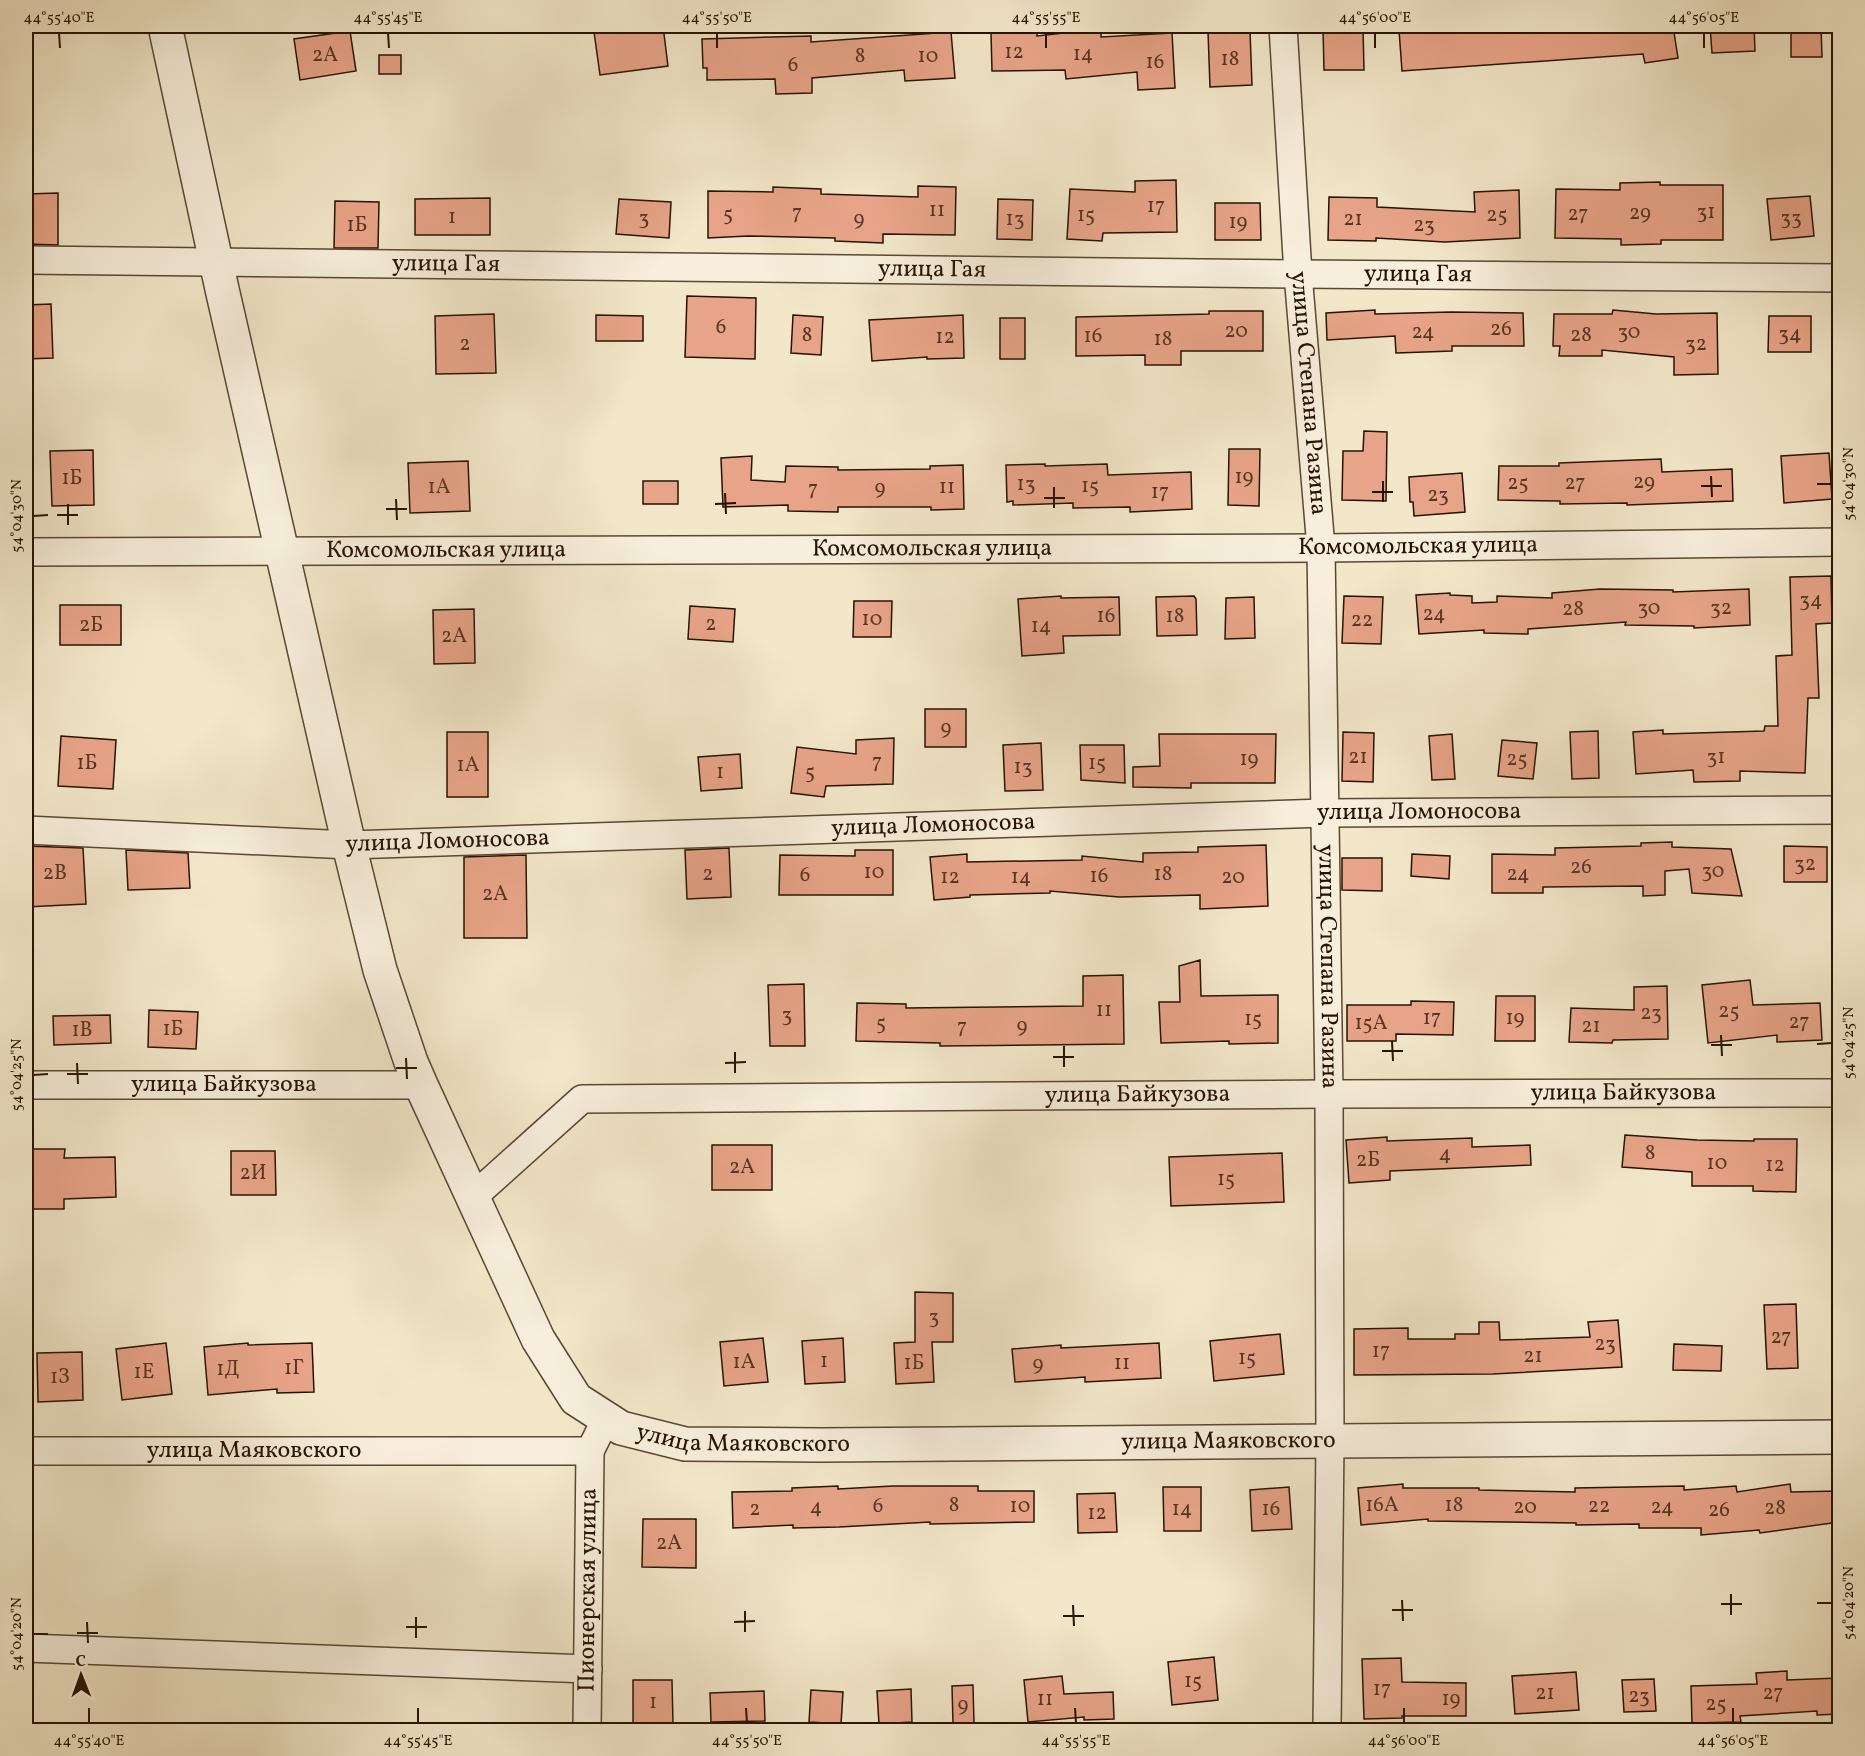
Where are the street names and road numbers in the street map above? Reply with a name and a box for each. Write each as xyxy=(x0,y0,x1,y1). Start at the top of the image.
street label: улица Гая xyxy=(392,247,500,282)
street label: улица Гая xyxy=(878,252,986,288)
street label: улица Гая xyxy=(1364,257,1472,292)
street label: улица Степана Разина xyxy=(1281,270,1335,516)
street label: Комсомольская улица xyxy=(1298,528,1538,565)
street label: Комсомольская улица xyxy=(812,532,1052,567)
street label: Комсомольская улица xyxy=(326,533,566,568)
street label: улица Ломоносова xyxy=(1316,795,1522,830)
street label: улица Ломоносова xyxy=(831,805,1036,846)
street label: улица Ломоносова xyxy=(345,821,550,862)
street label: улица Степана Разина xyxy=(1308,844,1346,1089)
street label: улица Байкузова xyxy=(131,1068,317,1102)
street label: улица Байкузова xyxy=(1530,1076,1716,1111)
street label: улица Байкузова xyxy=(1044,1078,1231,1113)
street label: улица Маяковского xyxy=(632,1415,850,1462)
street label: улица Маяковского xyxy=(1121,1424,1336,1460)
street label: улица Маяковского xyxy=(147,1434,361,1468)
street label: Пионерская улица xyxy=(570,1488,607,1692)

